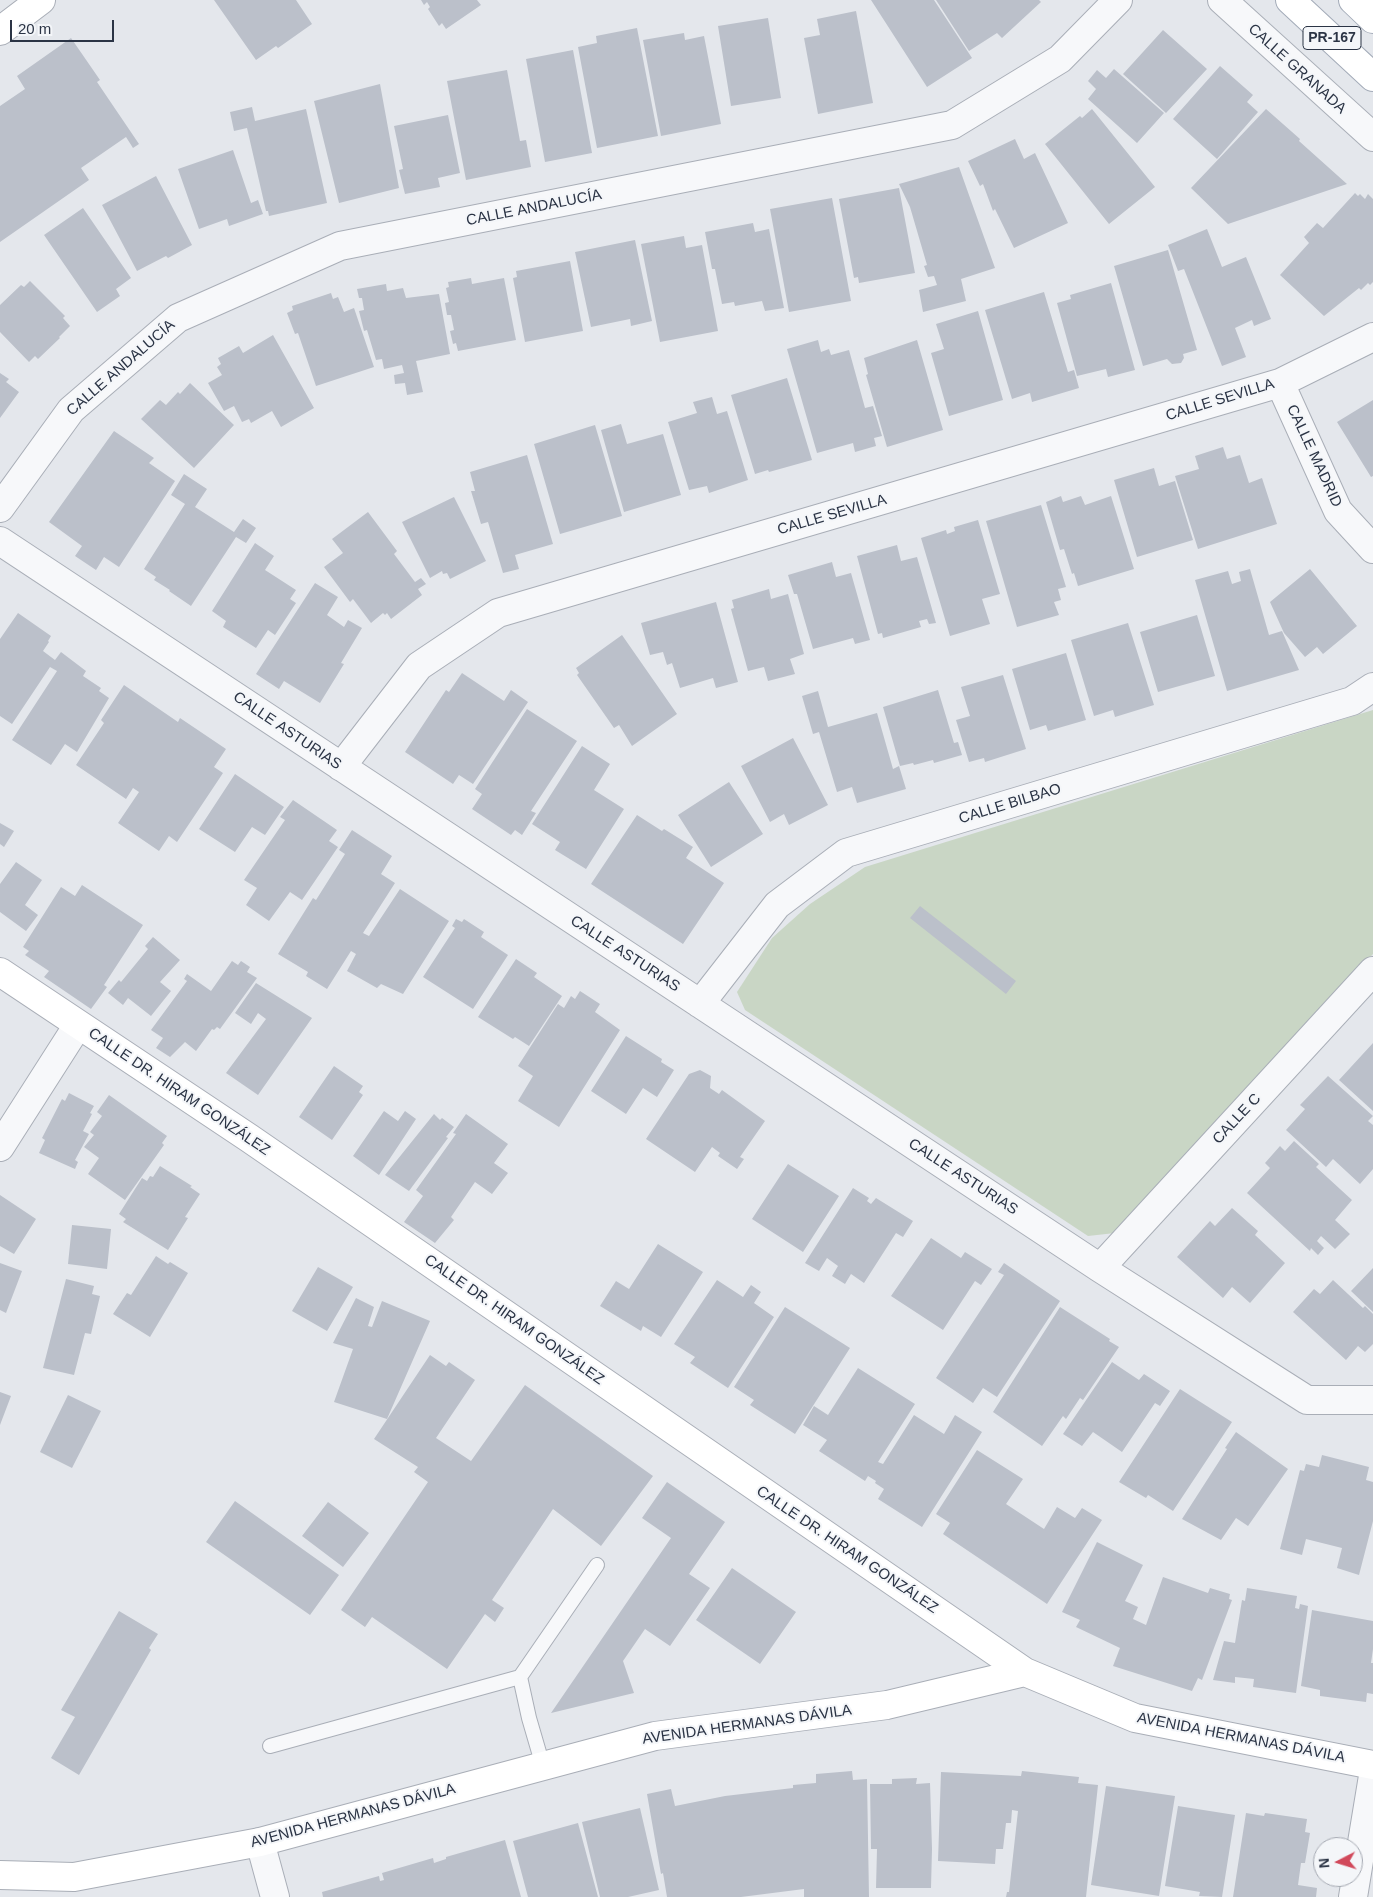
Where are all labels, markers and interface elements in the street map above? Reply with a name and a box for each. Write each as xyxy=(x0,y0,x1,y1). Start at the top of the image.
scale bar xyxy=(12,10,116,42)
text: 20 m xyxy=(18,20,51,37)
street label: CALLE GRANADA xyxy=(1244,20,1350,118)
road number: PR-167 xyxy=(1303,26,1361,49)
street label: CALLE ANDALUCÍA xyxy=(465,186,603,230)
street label: CALLE ANDALUCÍA xyxy=(63,316,179,420)
street label: CALLE SEVILLA xyxy=(1164,375,1276,425)
street label: CALLE MADRID xyxy=(1282,402,1346,510)
street label: CALLE SEVILLA xyxy=(775,491,889,539)
street label: CALLE ASTURIAS xyxy=(229,688,345,774)
street label: CALLE BILBAO xyxy=(957,780,1063,828)
street label: CALLE ASTURIAS xyxy=(567,912,683,996)
street label: CALLE DR. HIRAM GONZÁLEZ xyxy=(85,1024,273,1160)
street label: CALLE C xyxy=(1209,1090,1265,1148)
street label: CALLE ASTURIAS xyxy=(905,1135,1021,1219)
street label: CALLE DR. HIRAM GONZÁLEZ xyxy=(421,1251,607,1389)
street label: CALLE DR. HIRAM GONZÁLEZ xyxy=(753,1482,941,1618)
street label: AVENIDA HERMANAS DÁVILA xyxy=(641,1701,853,1749)
street label: AVENIDA HERMANAS DÁVILA xyxy=(1136,1709,1346,1767)
street label: AVENIDA HERMANAS DÁVILA xyxy=(249,1780,457,1852)
north arrow xyxy=(1313,1837,1363,1887)
text: N xyxy=(1316,1857,1332,1869)

